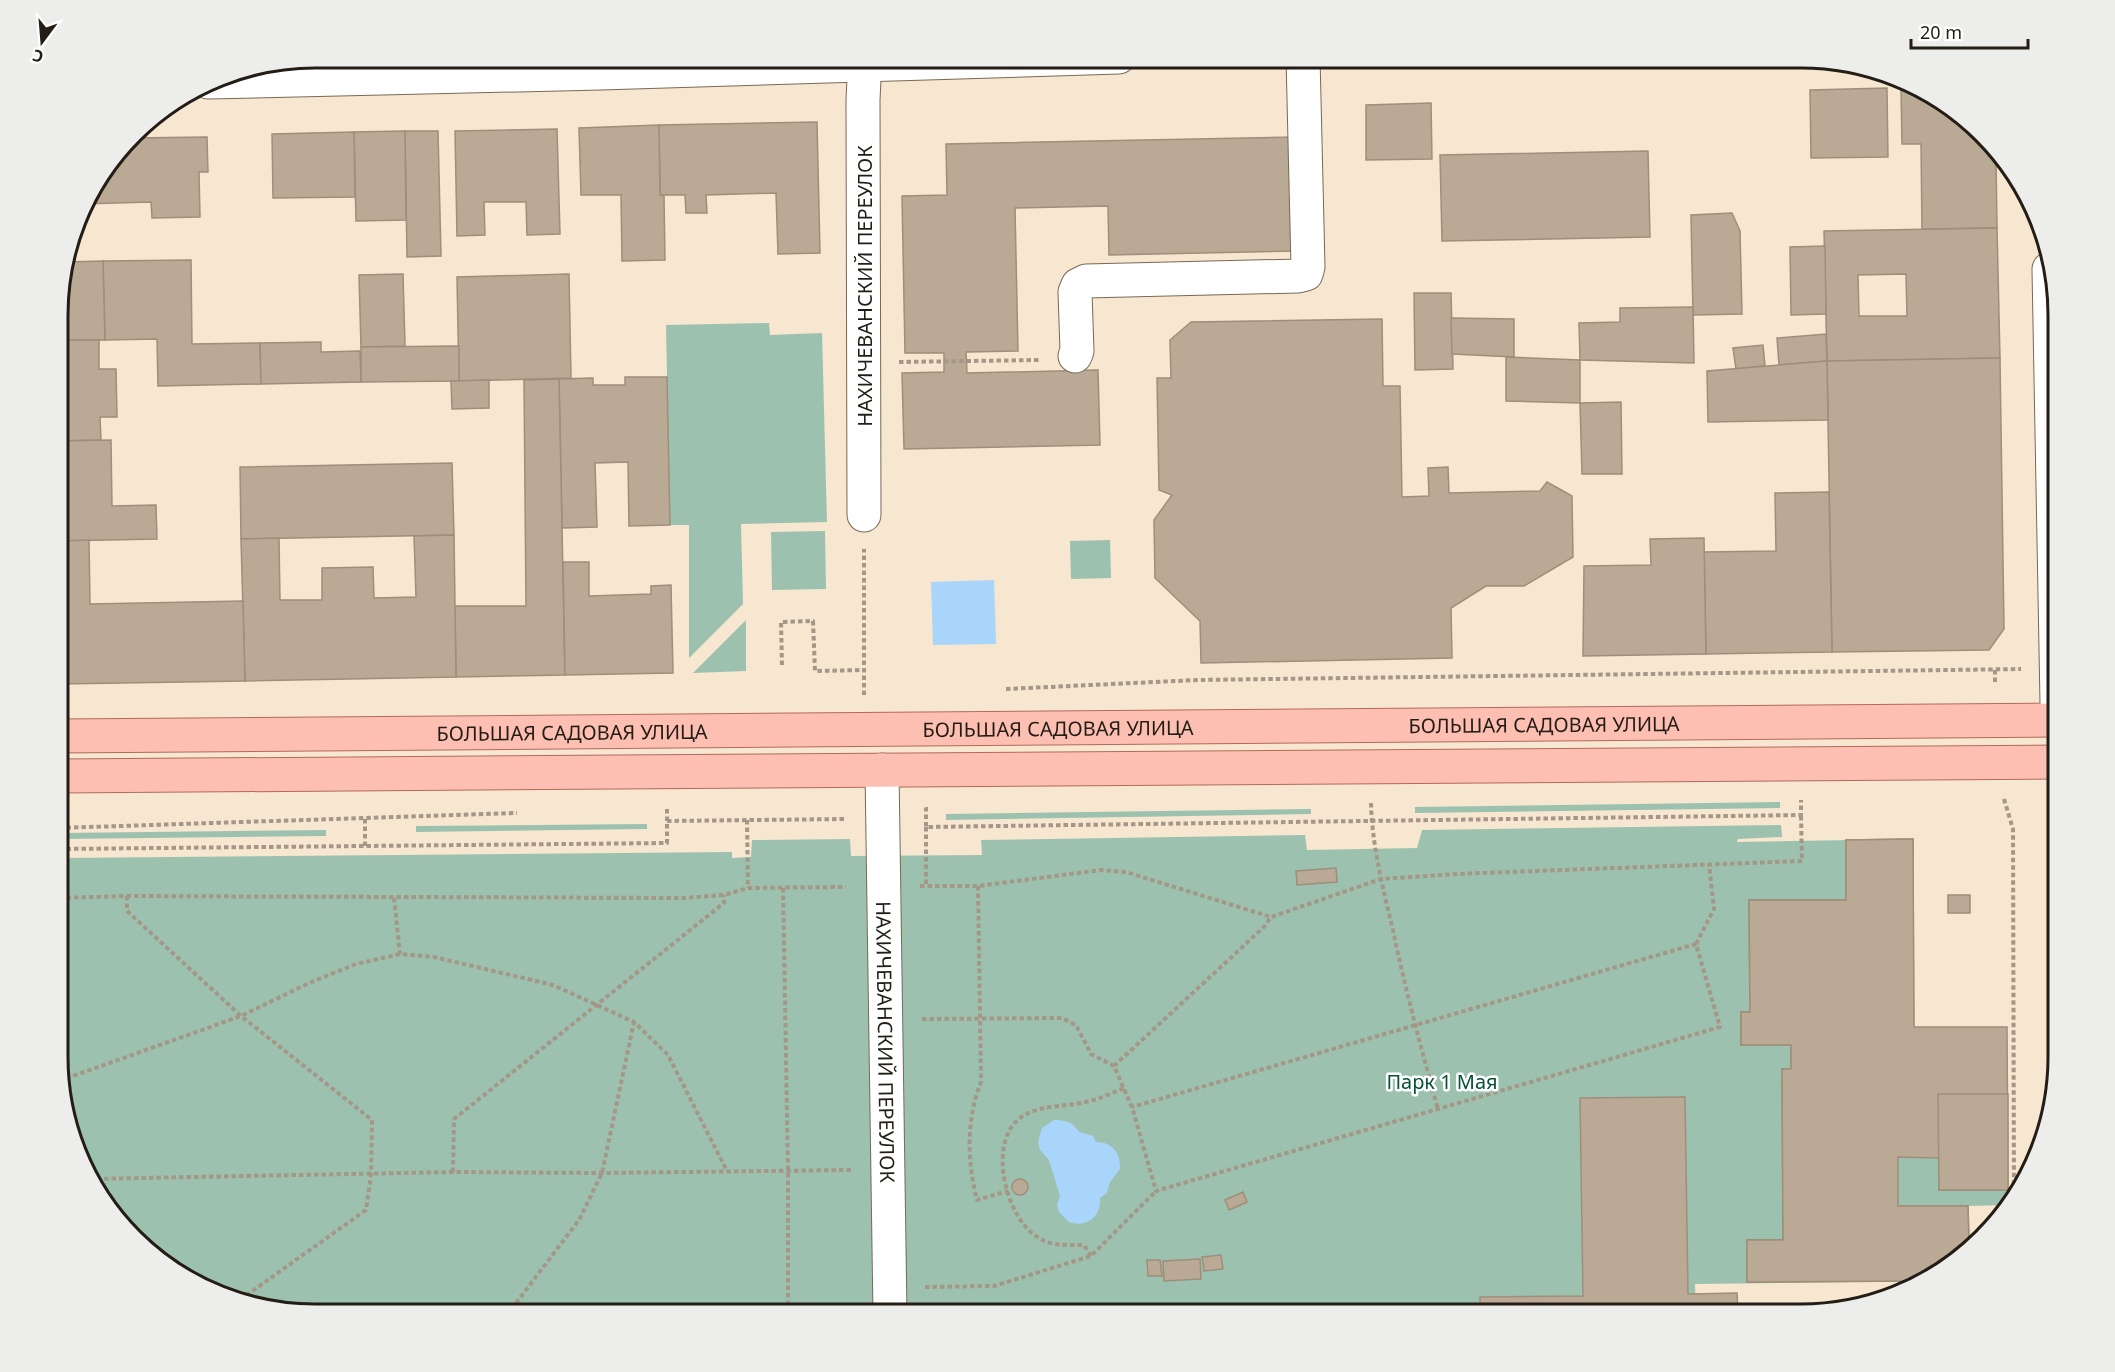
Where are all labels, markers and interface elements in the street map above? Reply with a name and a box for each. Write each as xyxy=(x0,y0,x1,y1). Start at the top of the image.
north arrow xyxy=(12,12,72,72)
scale bar xyxy=(1911,12,2028,50)
text: 20 m xyxy=(1920,20,1962,44)
text: С xyxy=(30,44,46,68)
street label: НАХИЧЕВАНСКИЙ ПЕРЕУЛОК xyxy=(851,145,878,427)
street label: БОЛЬШАЯ САДОВАЯ УЛИЦА xyxy=(1408,710,1680,739)
street label: БОЛЬШАЯ САДОВАЯ УЛИЦА xyxy=(922,713,1194,743)
street label: БОЛЬШАЯ САДОВАЯ УЛИЦА xyxy=(436,717,708,746)
street label: НАХИЧЕВАНСКИЙ ПЕРЕУЛОК xyxy=(870,901,902,1184)
park label: Парк 1 Мая xyxy=(1386,1068,1498,1095)

